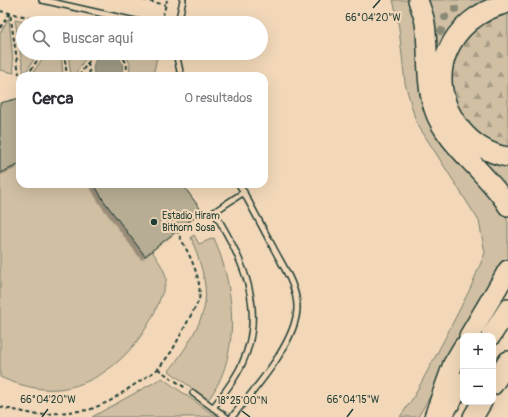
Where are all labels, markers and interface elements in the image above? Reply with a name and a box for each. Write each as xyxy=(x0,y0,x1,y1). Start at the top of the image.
text: 66°04'20"W xyxy=(345,12,401,24)
search box xyxy=(16,16,268,60)
icon: search xyxy=(30,27,52,49)
text: Buscar aquí xyxy=(62,29,134,48)
text: Cerca xyxy=(32,88,73,109)
text: 0 resultados xyxy=(184,90,252,106)
place label: Estadio Hiram Bithorn Sosa xyxy=(162,210,220,234)
marker: Estadio Hiram Bithorn Sosa xyxy=(149,217,159,227)
map controls xyxy=(460,333,496,405)
button: + xyxy=(460,333,496,369)
button: − xyxy=(460,369,496,405)
text: 66°04'20"W xyxy=(20,394,76,406)
text: 66°04'15"W xyxy=(327,394,380,406)
text: 18°25'00"N xyxy=(217,395,268,407)

